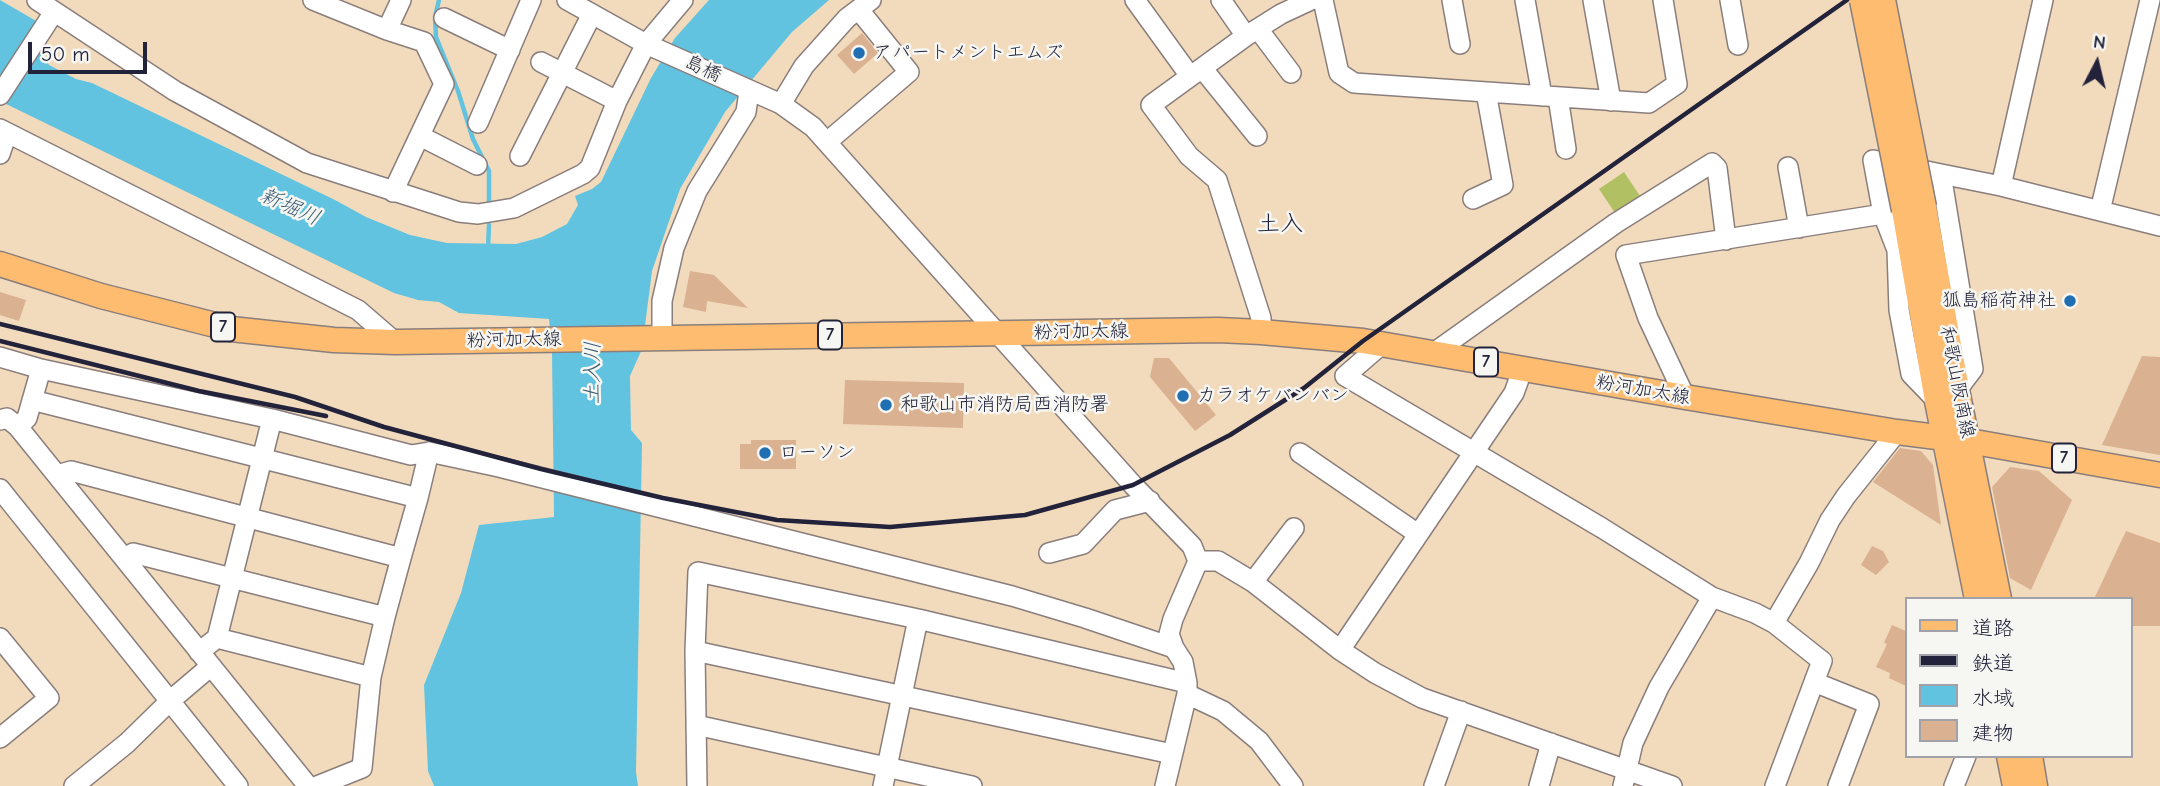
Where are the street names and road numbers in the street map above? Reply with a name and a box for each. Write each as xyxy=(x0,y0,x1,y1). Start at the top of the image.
street label: 島橋 xyxy=(681,51,725,87)
road number: 7 xyxy=(211,312,235,342)
road number: 7 xyxy=(818,320,842,349)
street label: 粉河加太線 xyxy=(1033,320,1129,344)
street label: 和歌山阪南線 xyxy=(1935,324,1979,440)
street label: 粉河加太線 xyxy=(466,328,562,352)
road number: 7 xyxy=(1474,348,1498,376)
street label: 粉河加太線 xyxy=(1594,371,1692,409)
road number: 7 xyxy=(2052,444,2076,472)

